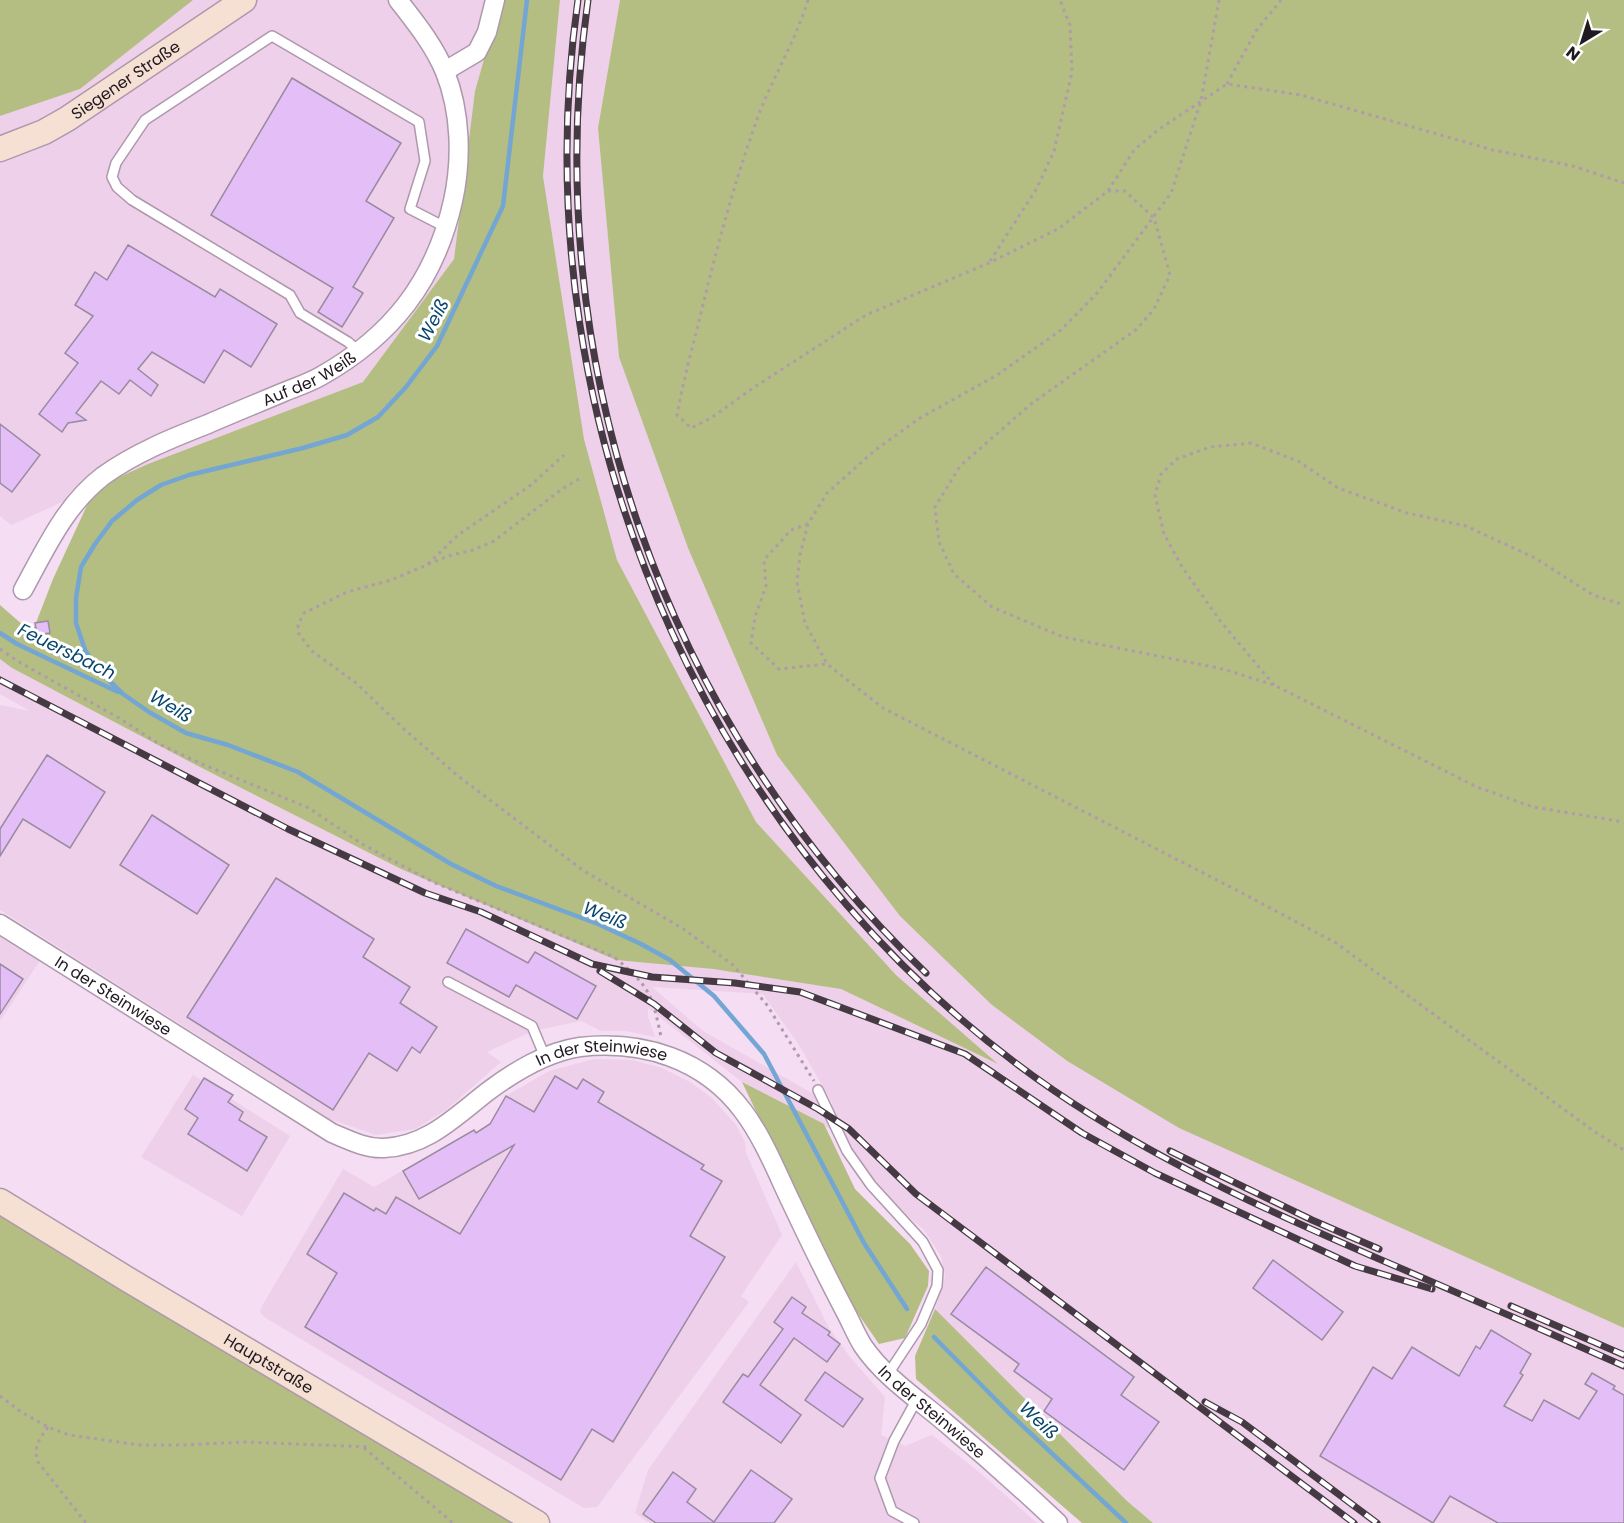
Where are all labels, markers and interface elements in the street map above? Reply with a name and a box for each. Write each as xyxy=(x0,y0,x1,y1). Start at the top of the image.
north arrow xyxy=(1552,12,1612,72)
street label: Siegener Straße xyxy=(66,35,185,125)
text: N xyxy=(1561,41,1585,66)
water label: Weiß xyxy=(411,294,455,346)
street label: Auf der Weiß xyxy=(259,345,361,411)
water label: Feuersbach xyxy=(14,617,120,685)
water label: Weiß xyxy=(145,684,197,728)
water label: Weiß xyxy=(579,895,631,935)
street label: In der Steinwiese xyxy=(51,950,176,1041)
street label: In der Steinwiese xyxy=(532,1034,671,1071)
street label: Hauptstraße xyxy=(220,1328,318,1399)
street label: In der Steinwiese xyxy=(873,1360,991,1464)
water label: Weiß xyxy=(1014,1395,1064,1445)

